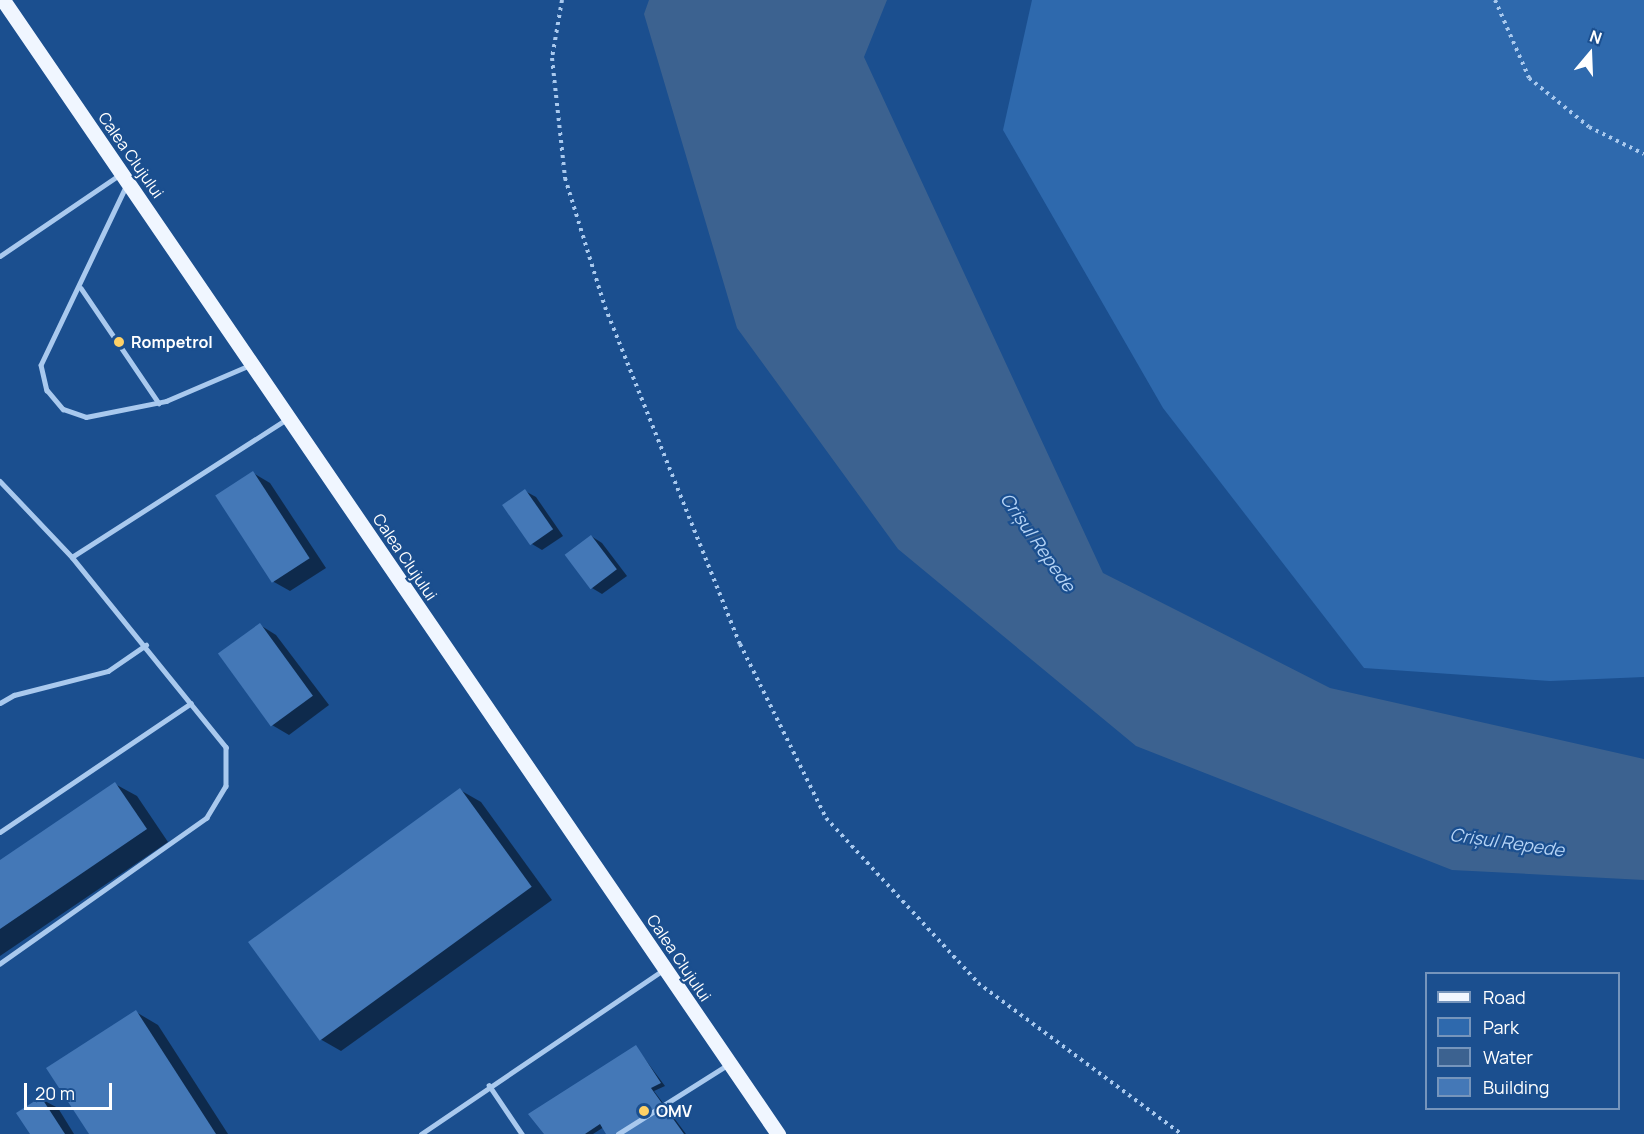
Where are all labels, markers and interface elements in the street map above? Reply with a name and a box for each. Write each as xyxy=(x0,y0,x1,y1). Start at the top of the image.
north arrow xyxy=(1560,24,1620,84)
text: N xyxy=(1587,25,1605,49)
street label: Calea Clujului xyxy=(94,108,168,202)
place label: Rompetrol xyxy=(131,332,213,352)
marker: Rompetrol xyxy=(112,335,126,349)
water label: Crișul Repede xyxy=(996,489,1080,595)
street label: Calea Clujului xyxy=(369,510,441,604)
water label: Crișul Repede xyxy=(1448,823,1566,861)
street label: Calea Clujului xyxy=(643,911,715,1005)
legend xyxy=(1425,972,1620,1110)
text: Road xyxy=(1483,985,1526,1009)
text: Park xyxy=(1483,1015,1519,1039)
text: Water xyxy=(1483,1045,1533,1069)
scale bar xyxy=(27,1071,116,1109)
text: Building xyxy=(1483,1075,1549,1099)
text: 20 m xyxy=(35,1081,75,1105)
place label: OMV xyxy=(656,1101,692,1121)
marker: OMV xyxy=(637,1104,651,1118)

